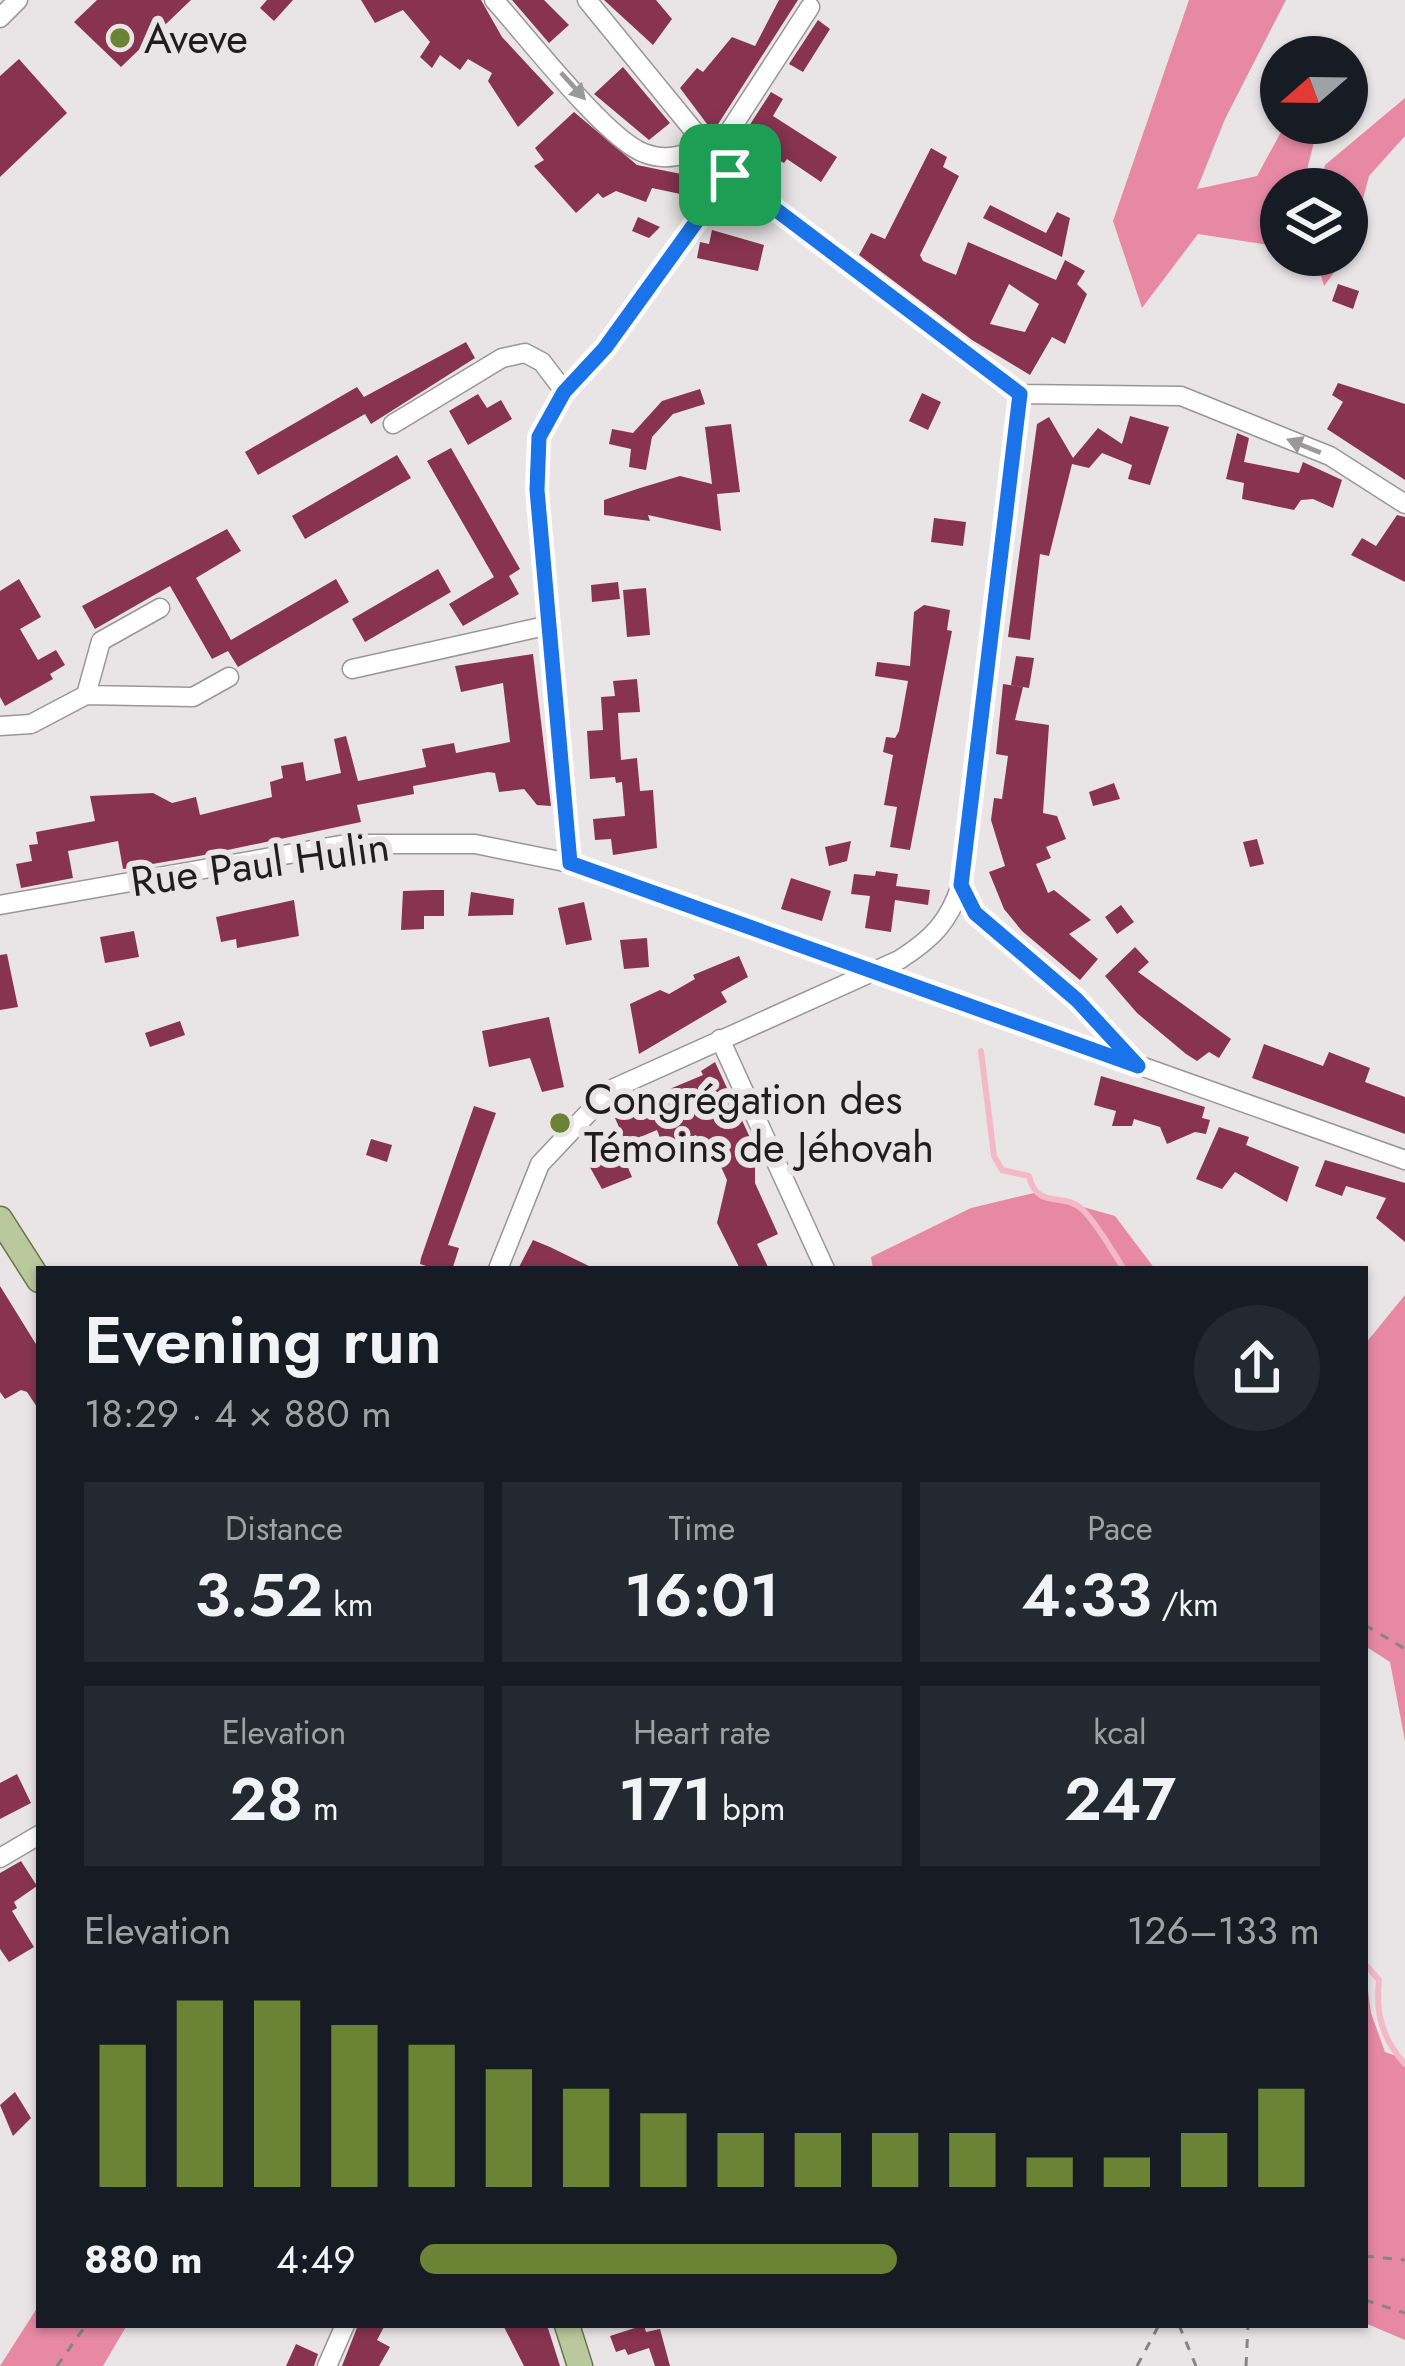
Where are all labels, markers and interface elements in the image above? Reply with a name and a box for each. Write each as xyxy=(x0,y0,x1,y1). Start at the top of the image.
place label: Aveve xyxy=(144,8,248,69)
marker: Aveve xyxy=(107,25,133,51)
north arrow xyxy=(1260,36,1368,144)
map controls xyxy=(1260,36,1368,276)
one-way arrow xyxy=(559,72,586,101)
pin xyxy=(679,124,781,226)
icon: arrive xyxy=(697,142,763,208)
button: layers xyxy=(1260,168,1368,276)
one-way arrow xyxy=(1286,436,1322,455)
street label: Rue Paul Hulin xyxy=(127,816,393,912)
place label: Congrégation des Témoins de Jéhovah xyxy=(584,1069,934,1178)
marker: Congrégation des Témoins de Jéhovah xyxy=(547,1110,573,1136)
text: Evening run xyxy=(84,1292,442,1388)
button: share xyxy=(1194,1305,1320,1431)
text: 18:29 · 4 × 880 m xyxy=(84,1385,392,1442)
text: Distance xyxy=(225,1505,343,1552)
text: Time xyxy=(669,1505,735,1552)
text: Pace xyxy=(1087,1505,1153,1552)
text: 3.52 xyxy=(195,1552,323,1639)
text: 16:01 xyxy=(625,1552,779,1639)
text: 4:33 xyxy=(1021,1552,1152,1639)
text: km xyxy=(323,1581,373,1628)
text: /km xyxy=(1152,1581,1219,1628)
text: Elevation xyxy=(222,1709,346,1756)
text: Heart rate xyxy=(633,1709,771,1756)
text: kcal xyxy=(1093,1709,1147,1756)
text: 28 xyxy=(229,1756,303,1843)
text: 171 xyxy=(619,1756,712,1843)
text: 247 xyxy=(1064,1756,1176,1843)
text: m xyxy=(303,1785,339,1832)
text: bpm xyxy=(712,1785,785,1832)
text: Elevation xyxy=(84,1902,231,1959)
text: 126–133 m xyxy=(1127,1902,1320,1959)
text: 880 m xyxy=(84,2231,202,2288)
text: 4:49 xyxy=(276,2231,356,2288)

